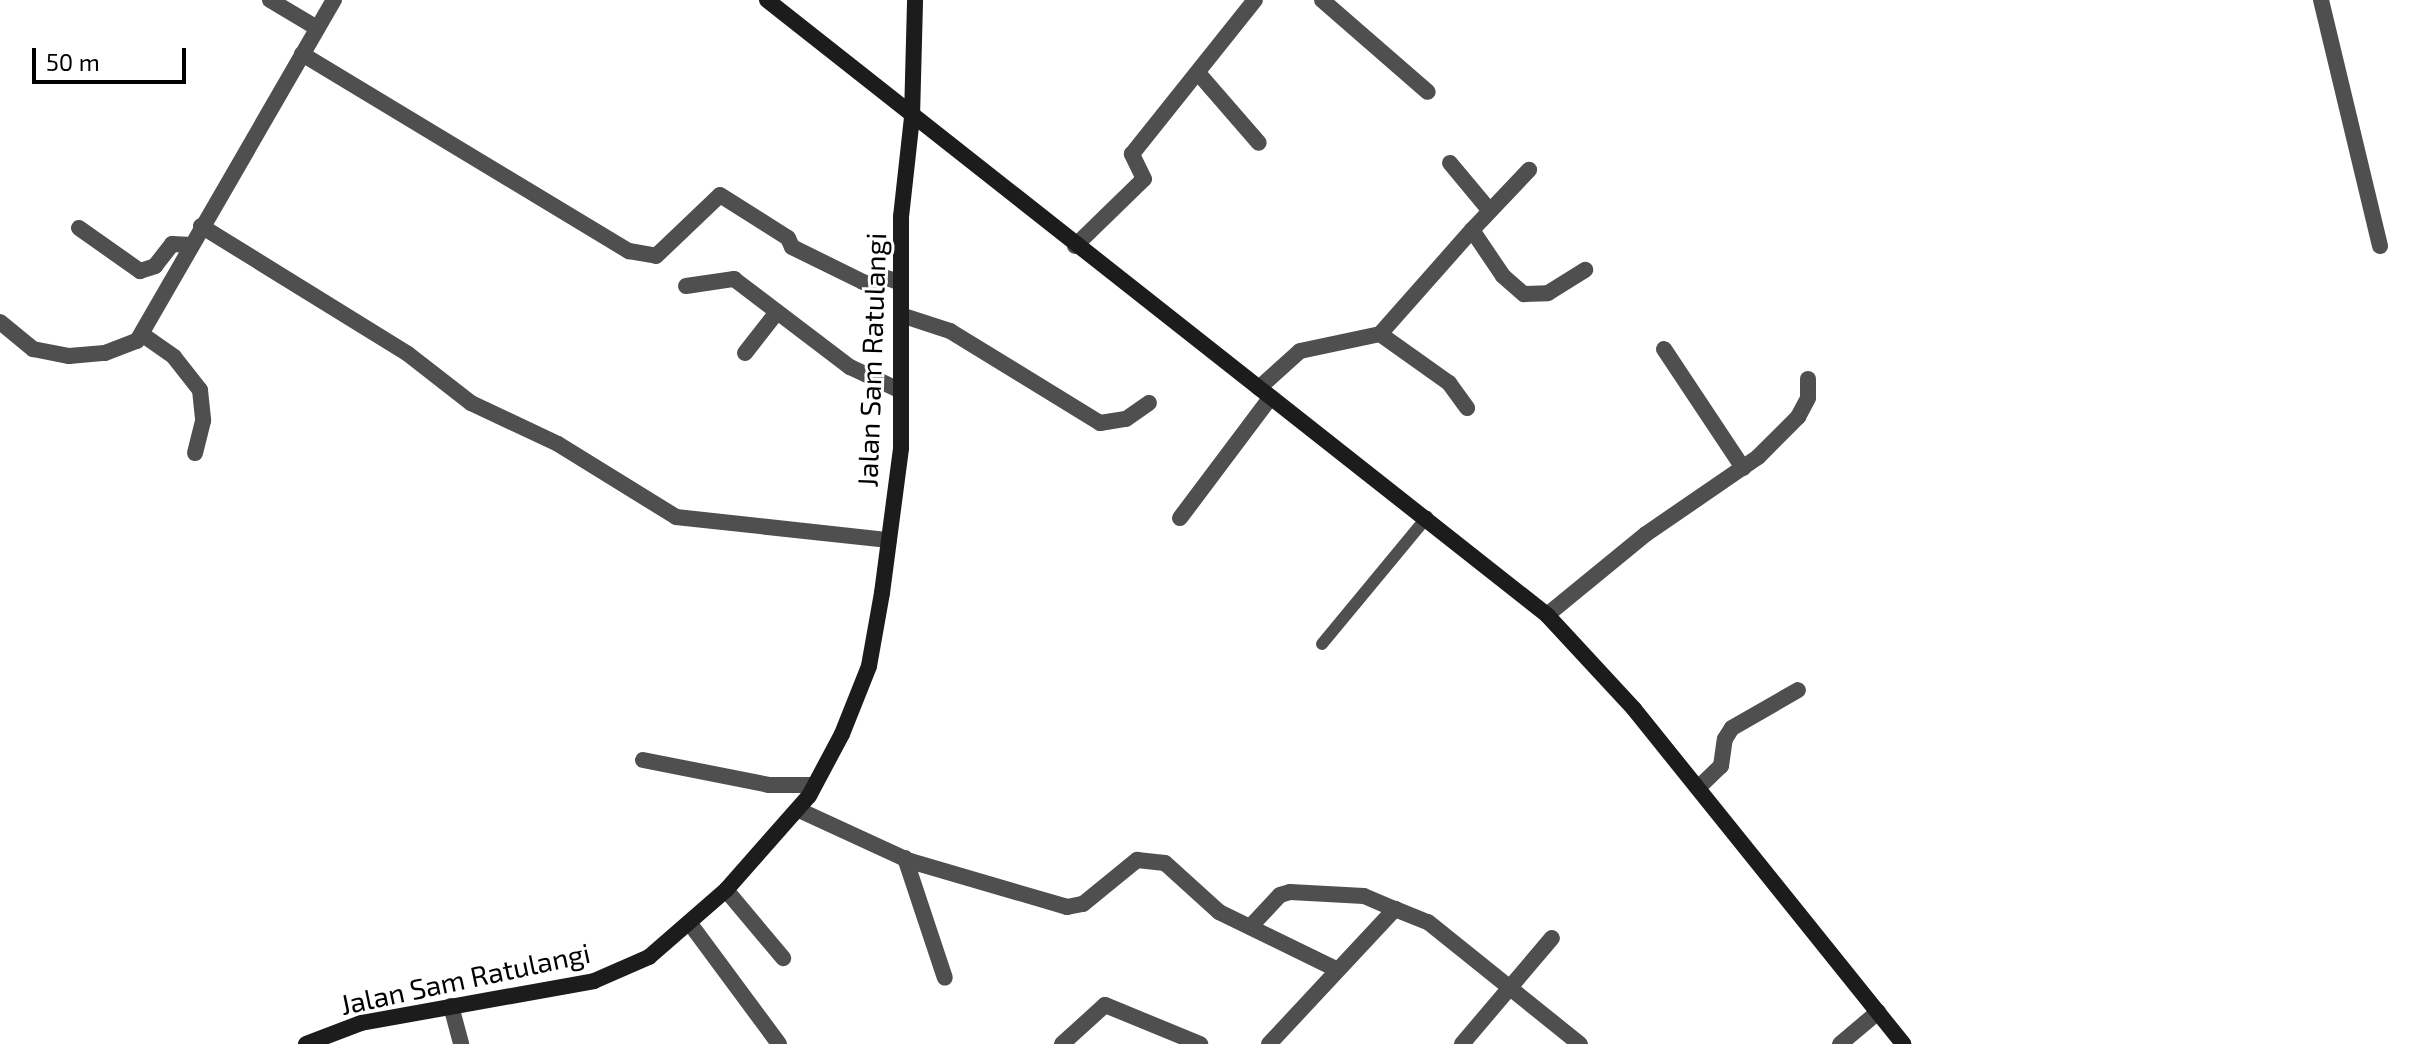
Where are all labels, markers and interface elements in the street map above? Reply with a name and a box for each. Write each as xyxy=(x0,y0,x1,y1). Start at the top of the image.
scale bar xyxy=(36,32,190,82)
text: 50 m xyxy=(46,47,100,76)
street label: Jalan Sam Ratulangi xyxy=(850,232,892,488)
street label: Jalan Sam Ratulangi xyxy=(337,935,593,1021)

